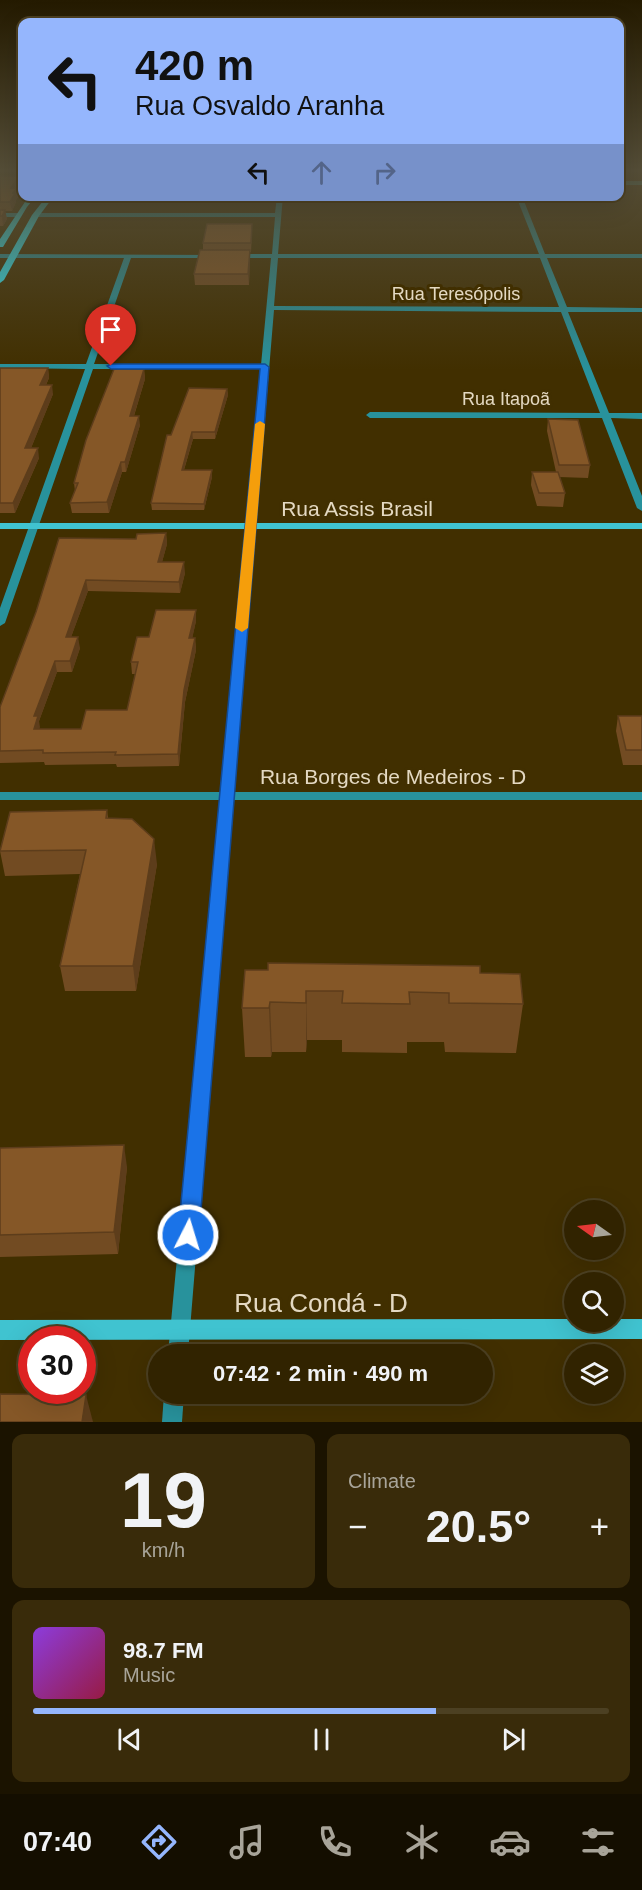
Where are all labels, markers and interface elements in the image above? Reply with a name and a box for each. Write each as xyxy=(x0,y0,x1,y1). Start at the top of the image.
icon: left xyxy=(36,42,114,120)
text: 420 m xyxy=(135,42,254,89)
text: Rua Osvaldo Aranha xyxy=(135,91,384,121)
icon: left xyxy=(242,156,275,189)
icon: ahead xyxy=(305,156,338,189)
icon: right xyxy=(368,156,401,189)
street label: Rua Teresópolis xyxy=(392,284,520,304)
pin xyxy=(85,304,136,366)
icon: arrive xyxy=(94,313,127,346)
street label: Rua Itapoã xyxy=(462,389,551,409)
street label: Rua Assis Brasil xyxy=(281,497,433,520)
street label: Rua Borges de Medeiros - D xyxy=(260,765,526,788)
north arrow xyxy=(564,1200,624,1260)
map controls xyxy=(564,1200,624,1404)
position arrow xyxy=(156,1203,220,1267)
button: search xyxy=(564,1272,624,1332)
street label: Rua Condá - D xyxy=(234,1288,408,1318)
speed limit sign: 30 xyxy=(18,1326,96,1404)
button: layers xyxy=(564,1344,624,1404)
text: 07:42 · 2 min · 490 m xyxy=(213,1361,428,1386)
text: 19 xyxy=(120,1456,207,1544)
text: Climate xyxy=(348,1470,416,1492)
text: 20.5° xyxy=(426,1501,531,1552)
text: − xyxy=(348,1508,367,1545)
text: + xyxy=(590,1508,609,1545)
text: km/h xyxy=(142,1539,185,1561)
text: 98.7 FM xyxy=(123,1638,204,1663)
text: Music xyxy=(123,1664,175,1686)
icon: previous xyxy=(113,1723,146,1756)
icon: pause xyxy=(305,1723,338,1756)
icon: next xyxy=(497,1723,530,1756)
icon: directions xyxy=(138,1821,180,1863)
icon: music xyxy=(226,1821,268,1863)
icon: phone xyxy=(314,1821,356,1863)
icon: climate xyxy=(401,1821,443,1863)
icon: car xyxy=(489,1821,531,1863)
icon: filters xyxy=(577,1821,619,1863)
text: 07:40 xyxy=(23,1827,92,1857)

